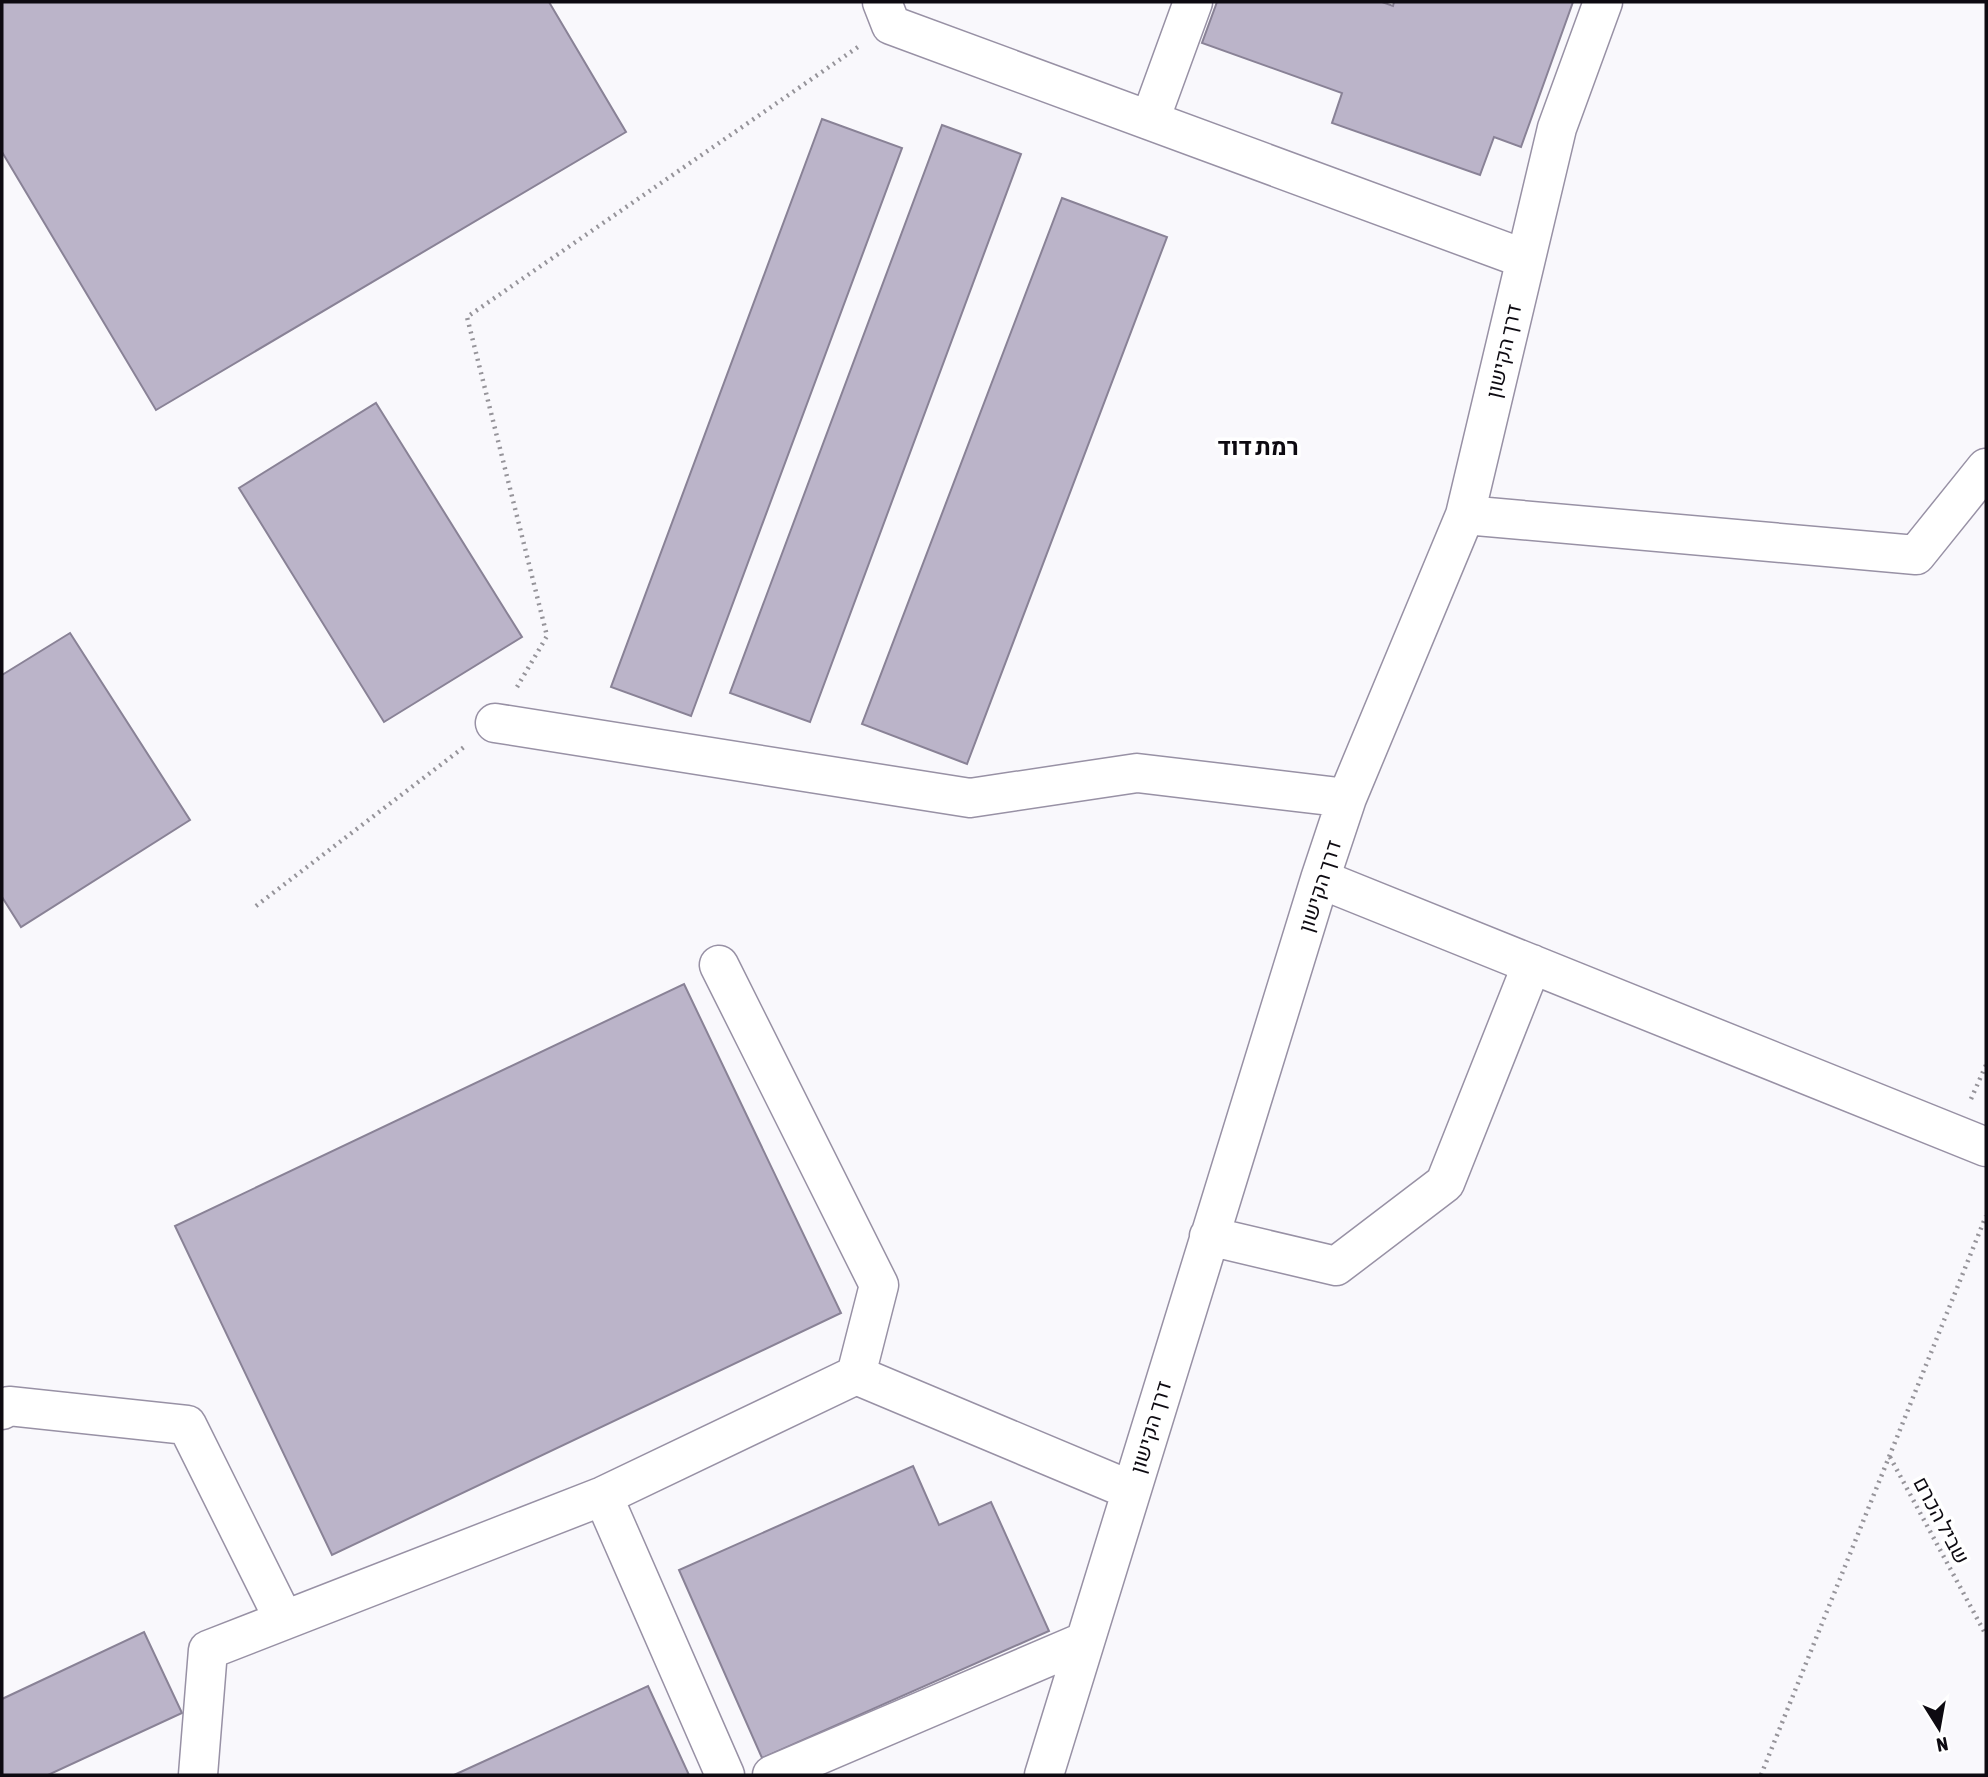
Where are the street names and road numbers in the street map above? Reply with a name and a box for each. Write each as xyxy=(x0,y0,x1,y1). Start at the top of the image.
street label: דרך הקישון xyxy=(1481,302,1525,400)
street label: דרך הקישון xyxy=(1293,837,1345,935)
street label: דרך הקישון xyxy=(1125,1378,1175,1476)
street label: שביל הכרם xyxy=(1909,1472,1975,1568)

